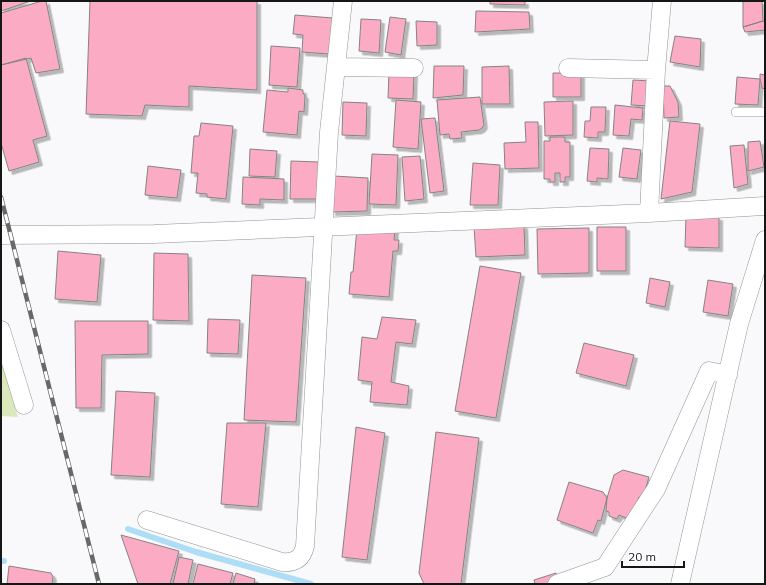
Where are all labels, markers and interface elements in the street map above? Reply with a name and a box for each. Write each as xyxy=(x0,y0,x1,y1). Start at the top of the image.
scale bar xyxy=(622,543,684,569)
text: 20 m xyxy=(628,549,656,564)

